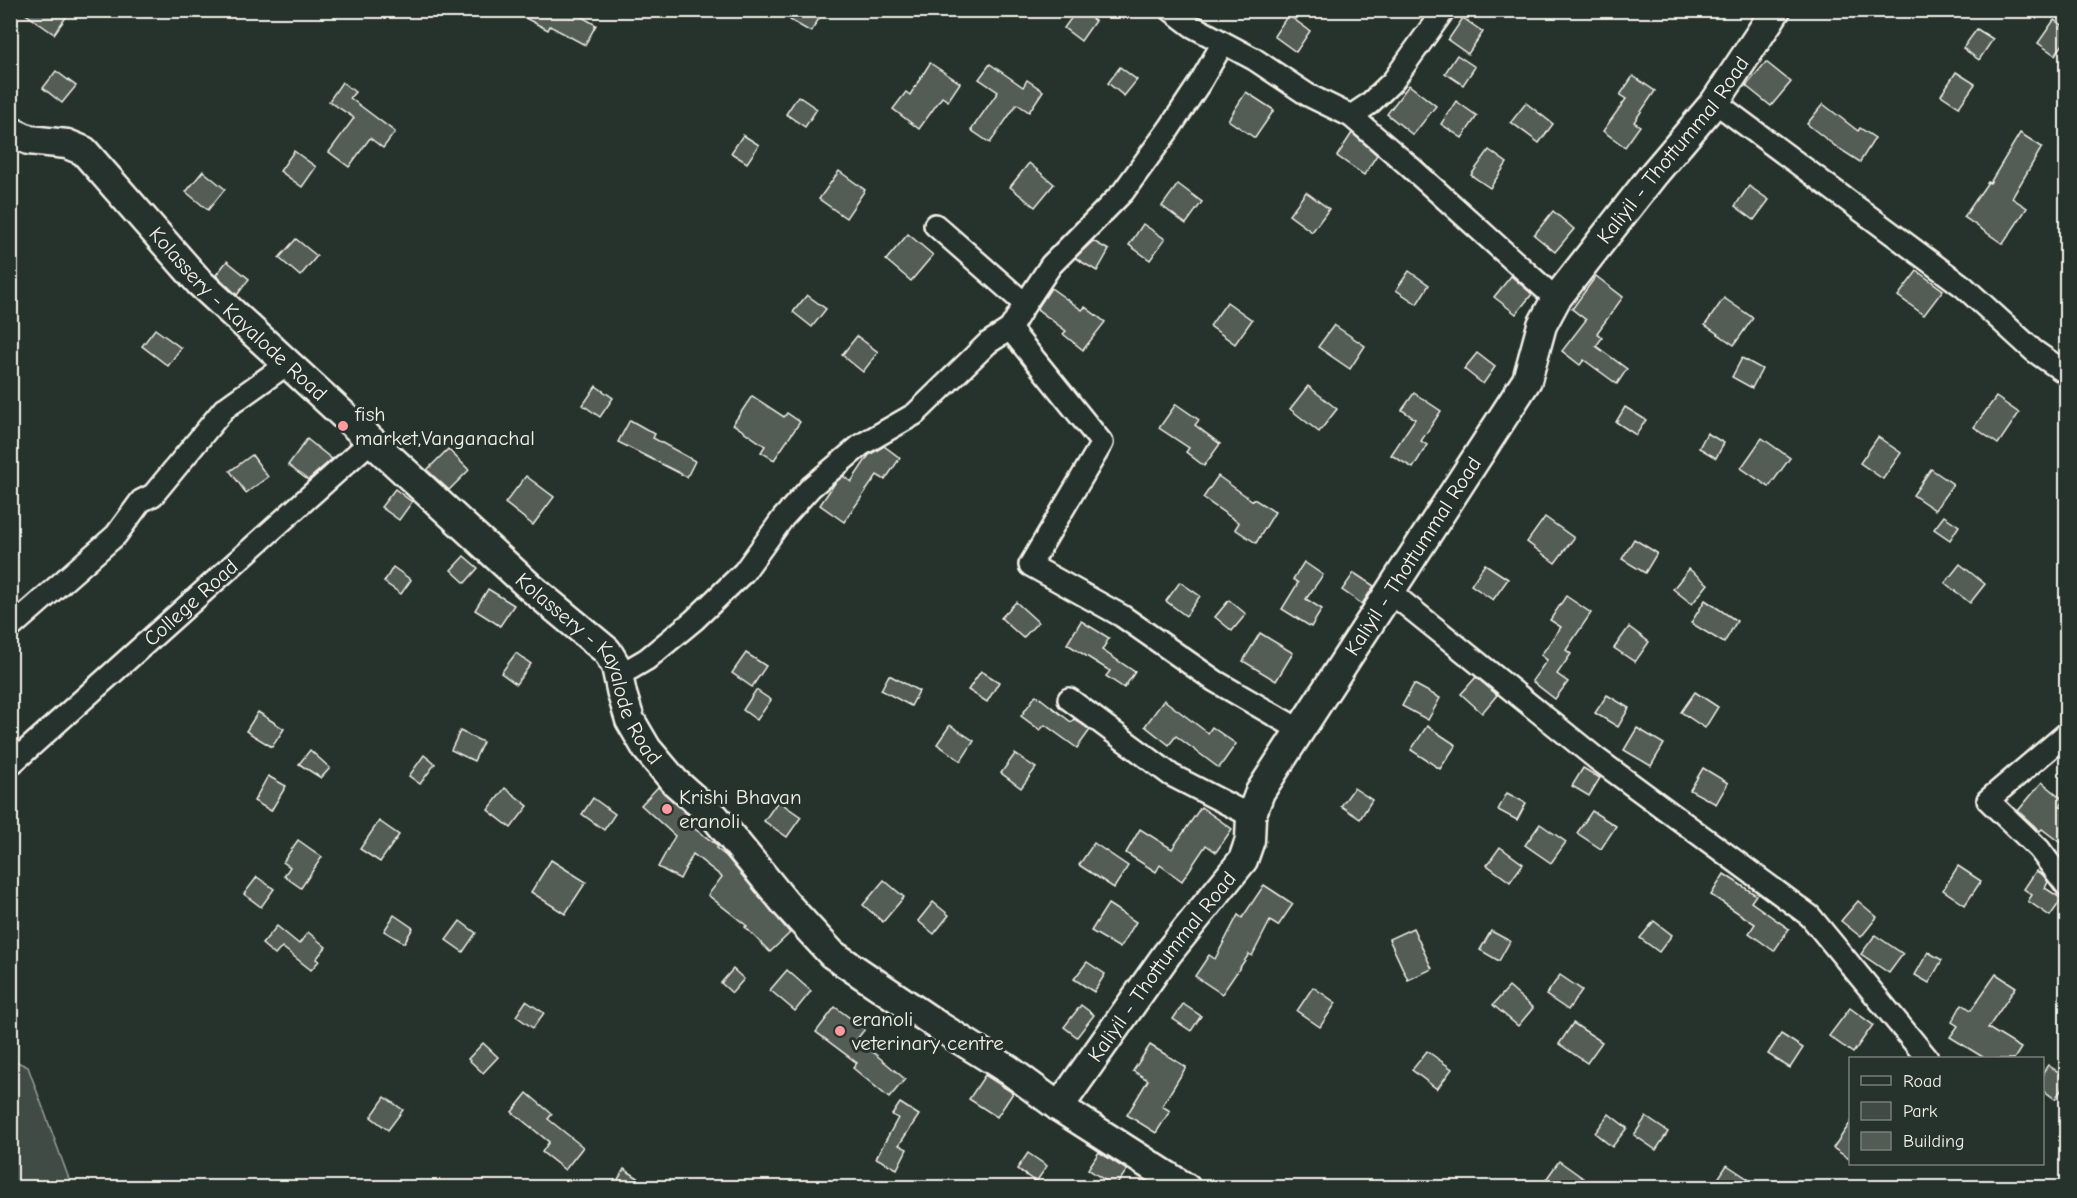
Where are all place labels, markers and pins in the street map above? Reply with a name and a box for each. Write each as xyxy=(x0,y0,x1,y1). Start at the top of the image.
place label: fish market,Vanganachal xyxy=(354,402,535,450)
marker: fish market,Vanganachal xyxy=(336,419,350,433)
place label: Krishi Bhavan eranoli xyxy=(679,785,802,833)
marker: Krishi Bhavan eranoli xyxy=(660,802,674,816)
place label: eranoli veterinary centre xyxy=(851,1007,1004,1055)
marker: eranoli veterinary centre xyxy=(833,1024,847,1038)

